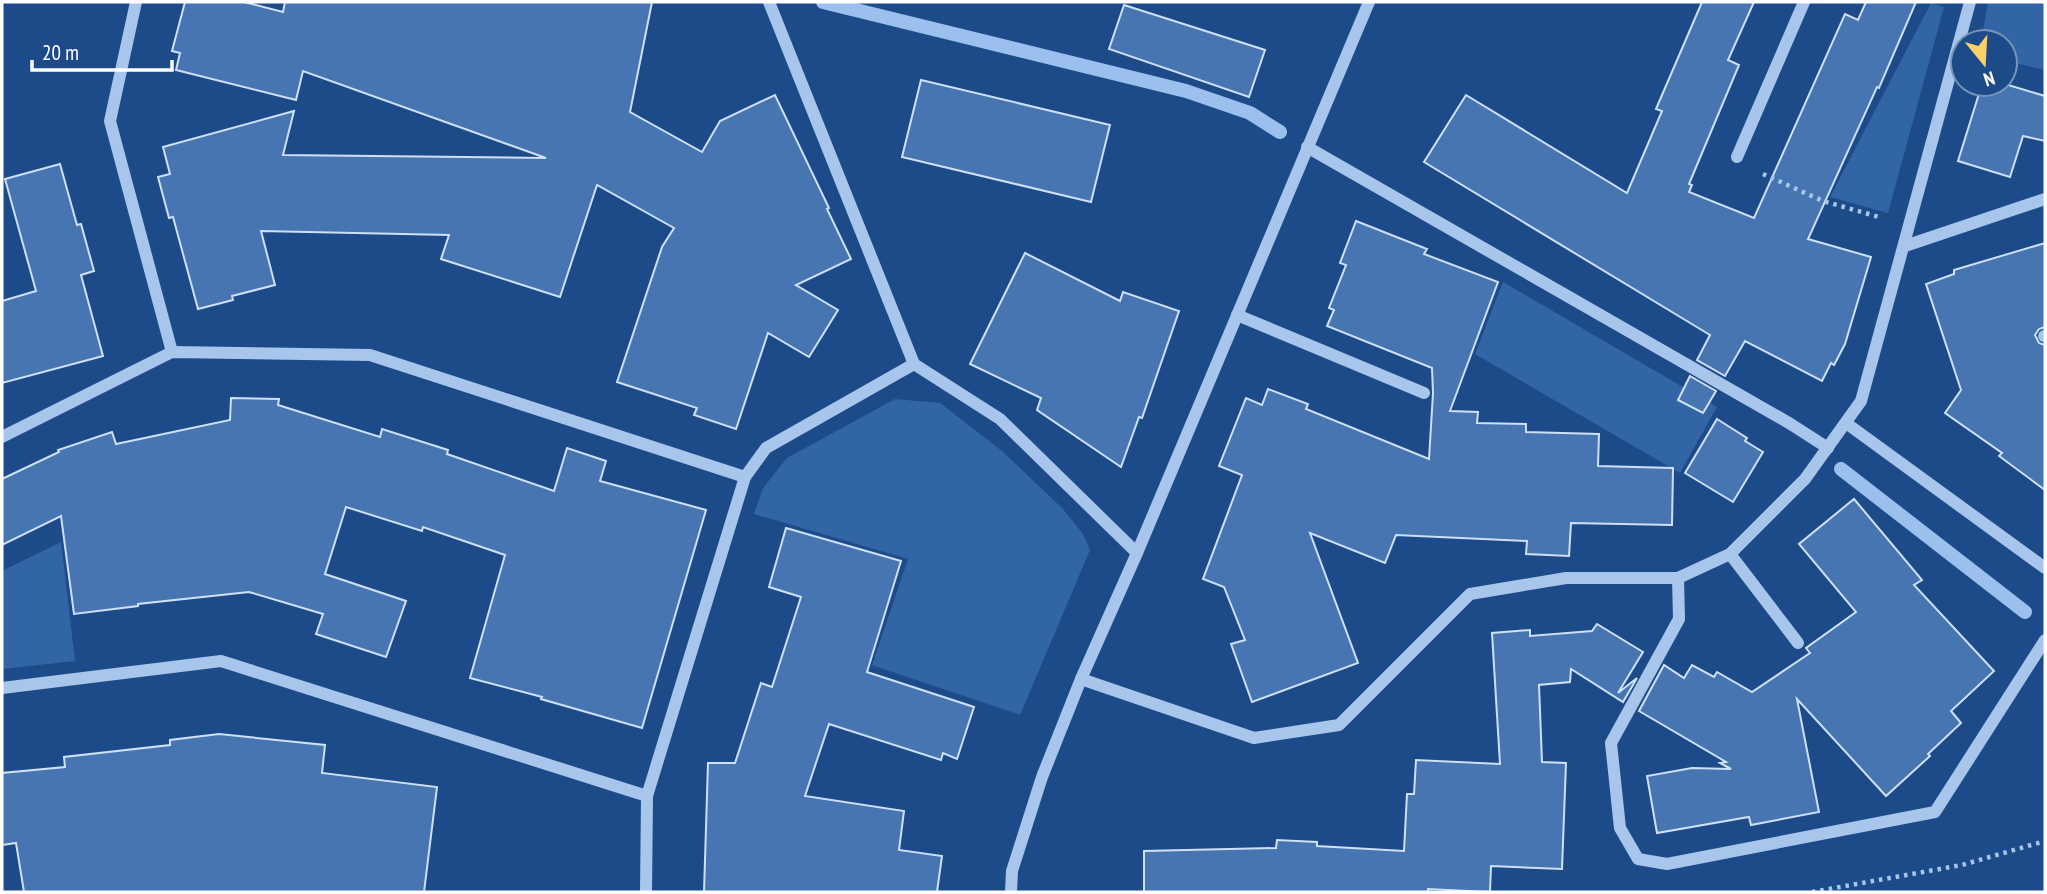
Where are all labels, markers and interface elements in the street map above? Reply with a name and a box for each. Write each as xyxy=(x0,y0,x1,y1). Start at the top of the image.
scale bar xyxy=(32,28,172,72)
north arrow xyxy=(1949,28,2019,98)
text: 20 m xyxy=(42,39,79,66)
text: N xyxy=(1981,66,1998,92)

